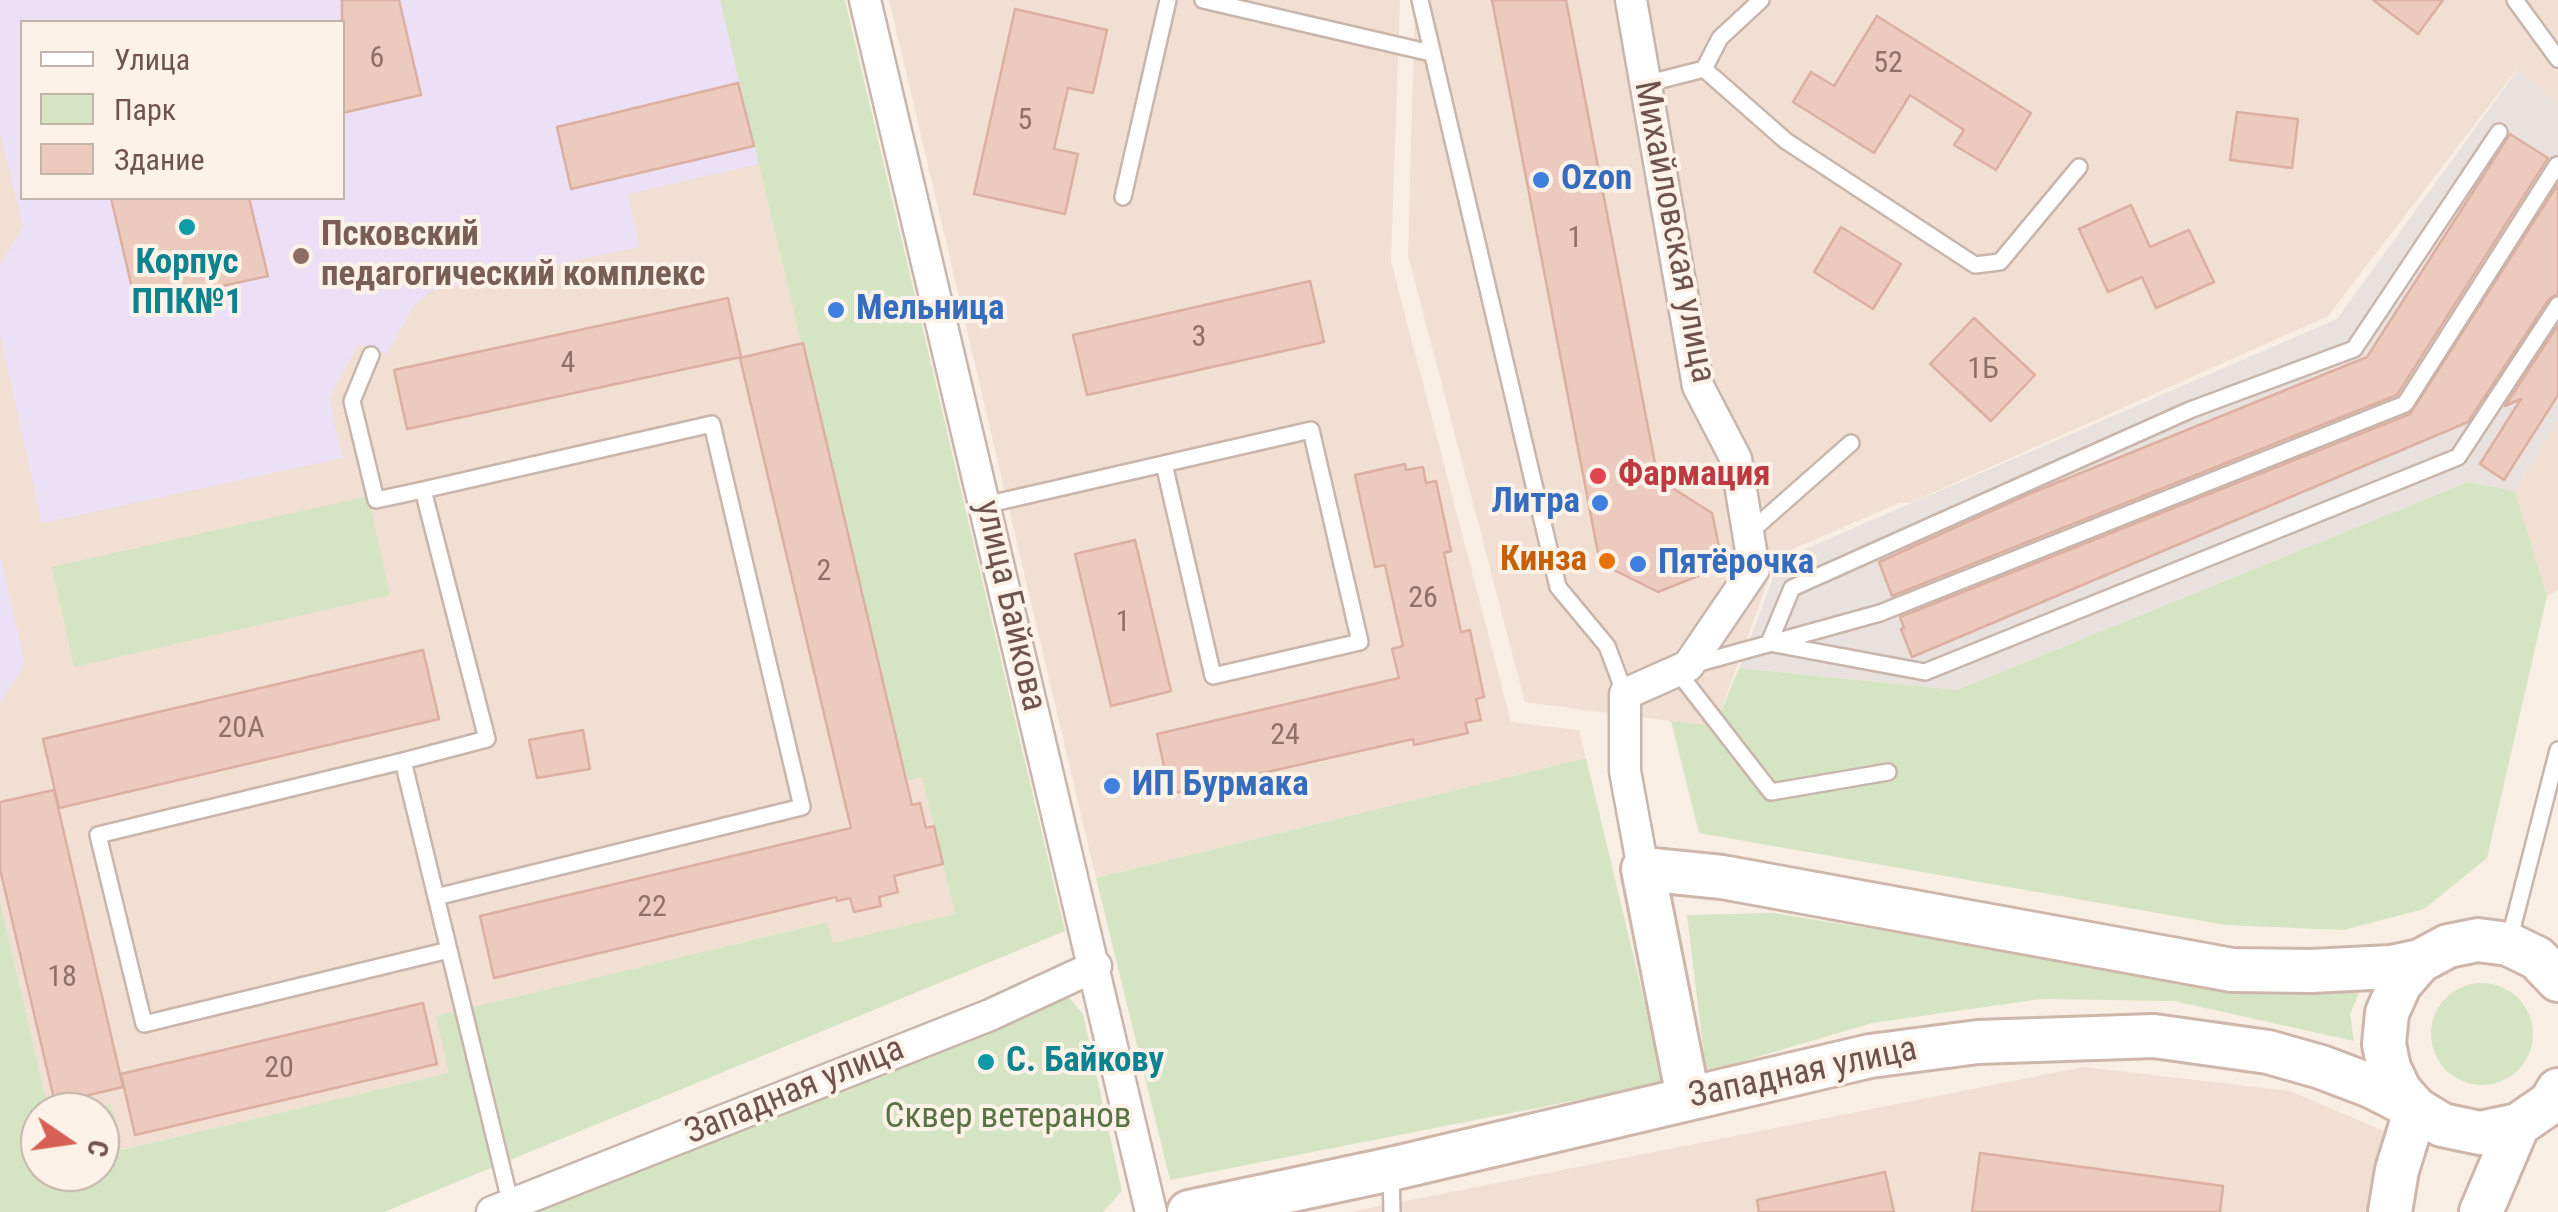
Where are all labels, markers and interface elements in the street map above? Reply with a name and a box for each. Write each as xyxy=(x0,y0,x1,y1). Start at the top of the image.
legend xyxy=(20,20,345,200)
house number: 6 xyxy=(370,41,384,77)
text: Улица xyxy=(114,42,190,77)
house number: 52 xyxy=(1873,46,1903,82)
street label: Михайловская улица xyxy=(1623,78,1723,386)
text: Парк xyxy=(114,92,176,127)
house number: 5 xyxy=(1018,103,1032,139)
text: Здание xyxy=(114,142,205,177)
place label: Ozon xyxy=(1561,159,1632,201)
marker: Ozon xyxy=(1530,169,1552,191)
place label: Псковский педагогический комплекс xyxy=(321,215,705,297)
marker: Корпус ППК№1 xyxy=(176,216,198,238)
house number: 1 xyxy=(1568,221,1582,257)
place label: Корпус ППК№1 xyxy=(132,243,242,325)
marker: Псковский педагогический комплекс xyxy=(290,245,312,267)
place label: Мельница xyxy=(856,289,1004,331)
marker: Мельница xyxy=(825,299,847,321)
house number: 3 xyxy=(1192,320,1206,356)
house number: 4 xyxy=(561,346,575,382)
house number: 1Б xyxy=(1967,352,1999,388)
place label: Фармация xyxy=(1618,455,1771,497)
marker: Фармация xyxy=(1587,465,1609,487)
place label: Литра xyxy=(1491,482,1580,524)
marker: Литра xyxy=(1589,492,1611,514)
street label: улица Байкова xyxy=(964,497,1054,715)
place label: Кинза xyxy=(1500,540,1587,582)
place label: Пятёрочка xyxy=(1658,543,1814,585)
marker: Кинза xyxy=(1596,550,1618,572)
marker: Пятёрочка xyxy=(1627,553,1649,575)
house number: 2 xyxy=(817,554,831,590)
house number: 26 xyxy=(1408,581,1438,617)
house number: 1 xyxy=(1116,605,1130,641)
house number: 20А xyxy=(218,711,264,747)
house number: 24 xyxy=(1270,718,1300,754)
place label: ИП Бурмака xyxy=(1132,765,1309,807)
marker: ИП Бурмака xyxy=(1101,775,1123,797)
house number: 22 xyxy=(637,890,667,926)
house number: 18 xyxy=(47,960,77,996)
street label: Западная улица xyxy=(679,1029,911,1155)
street label: Западная улица xyxy=(1685,1029,1921,1119)
place label: С. Байкову xyxy=(1006,1041,1164,1083)
house number: 20 xyxy=(264,1051,294,1087)
marker: С. Байкову xyxy=(975,1051,997,1073)
north arrow xyxy=(20,1092,120,1192)
park label: Сквер ветеранов xyxy=(885,1097,1131,1139)
text: С xyxy=(80,1137,116,1160)

